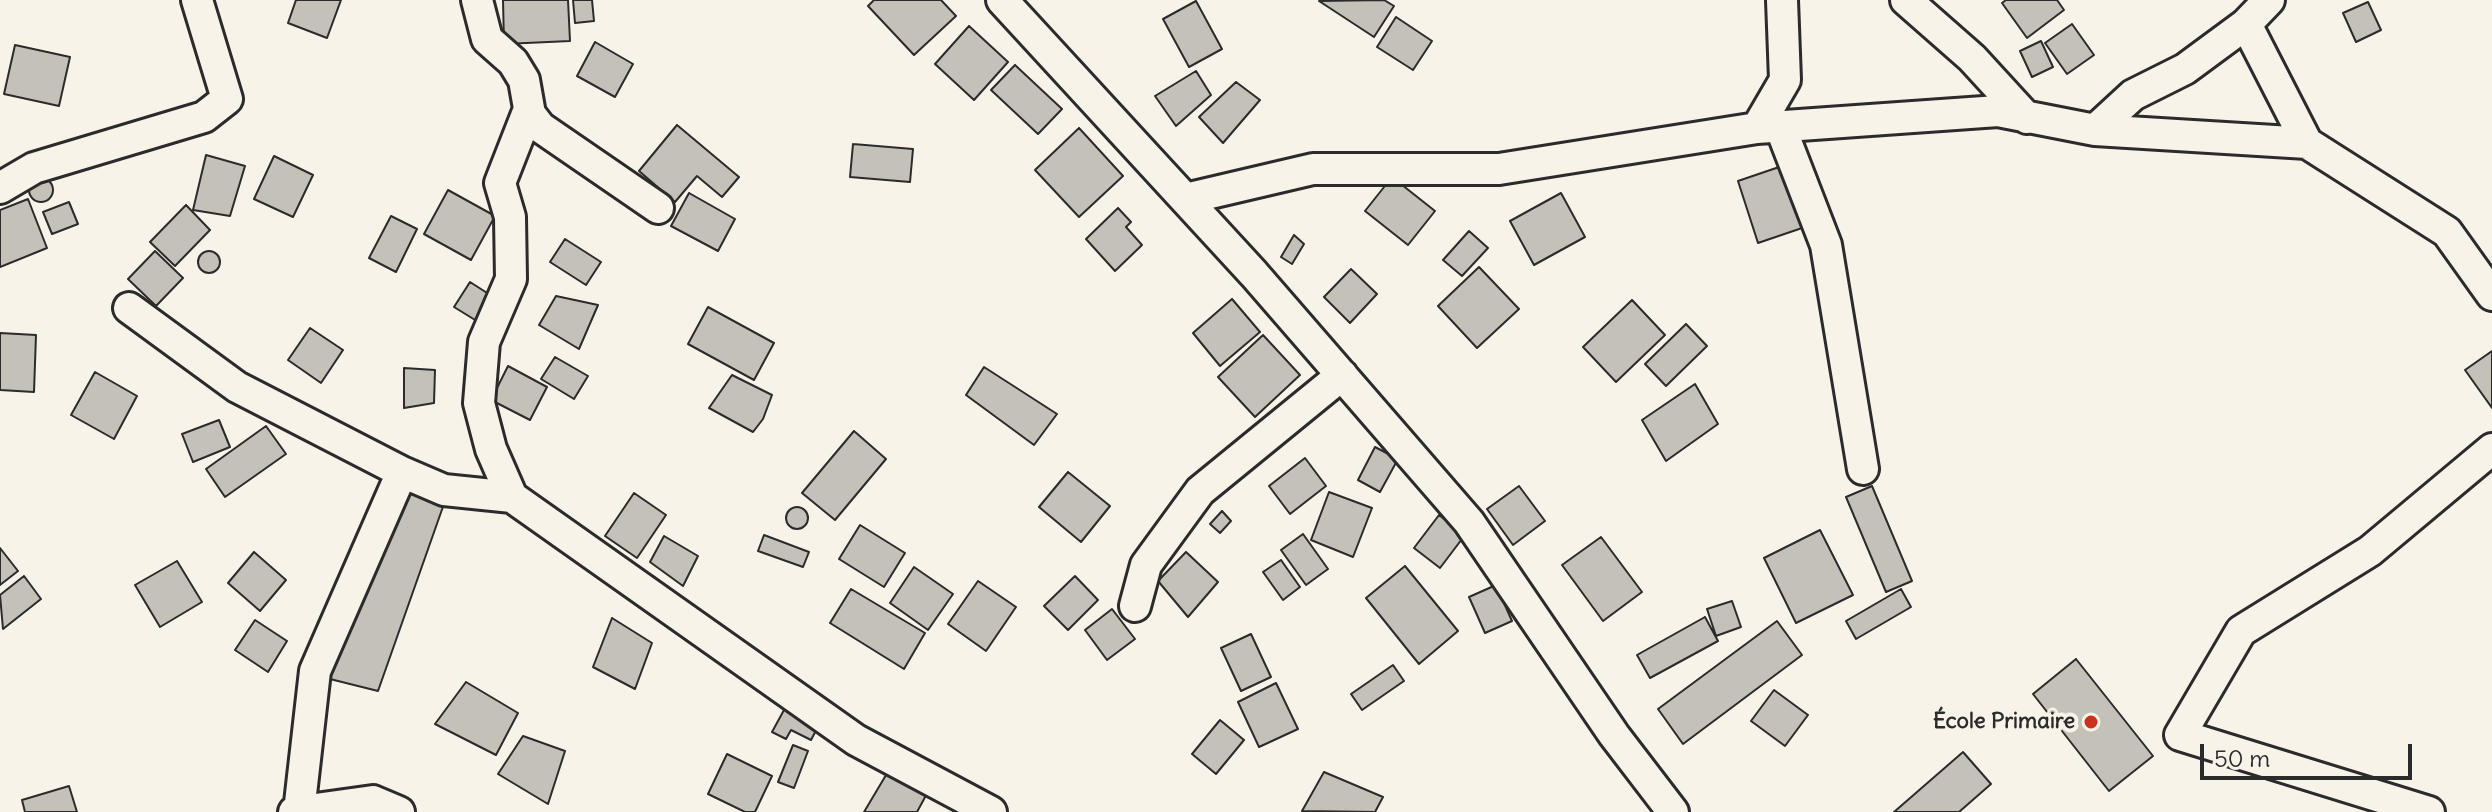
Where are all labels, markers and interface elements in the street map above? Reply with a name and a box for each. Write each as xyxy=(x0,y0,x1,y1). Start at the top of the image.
place label: École Primaire xyxy=(1933,709,2075,735)
marker: École Primaire xyxy=(2082,713,2100,731)
scale bar xyxy=(2204,728,2416,778)
text: 50 m xyxy=(2214,743,2270,773)

